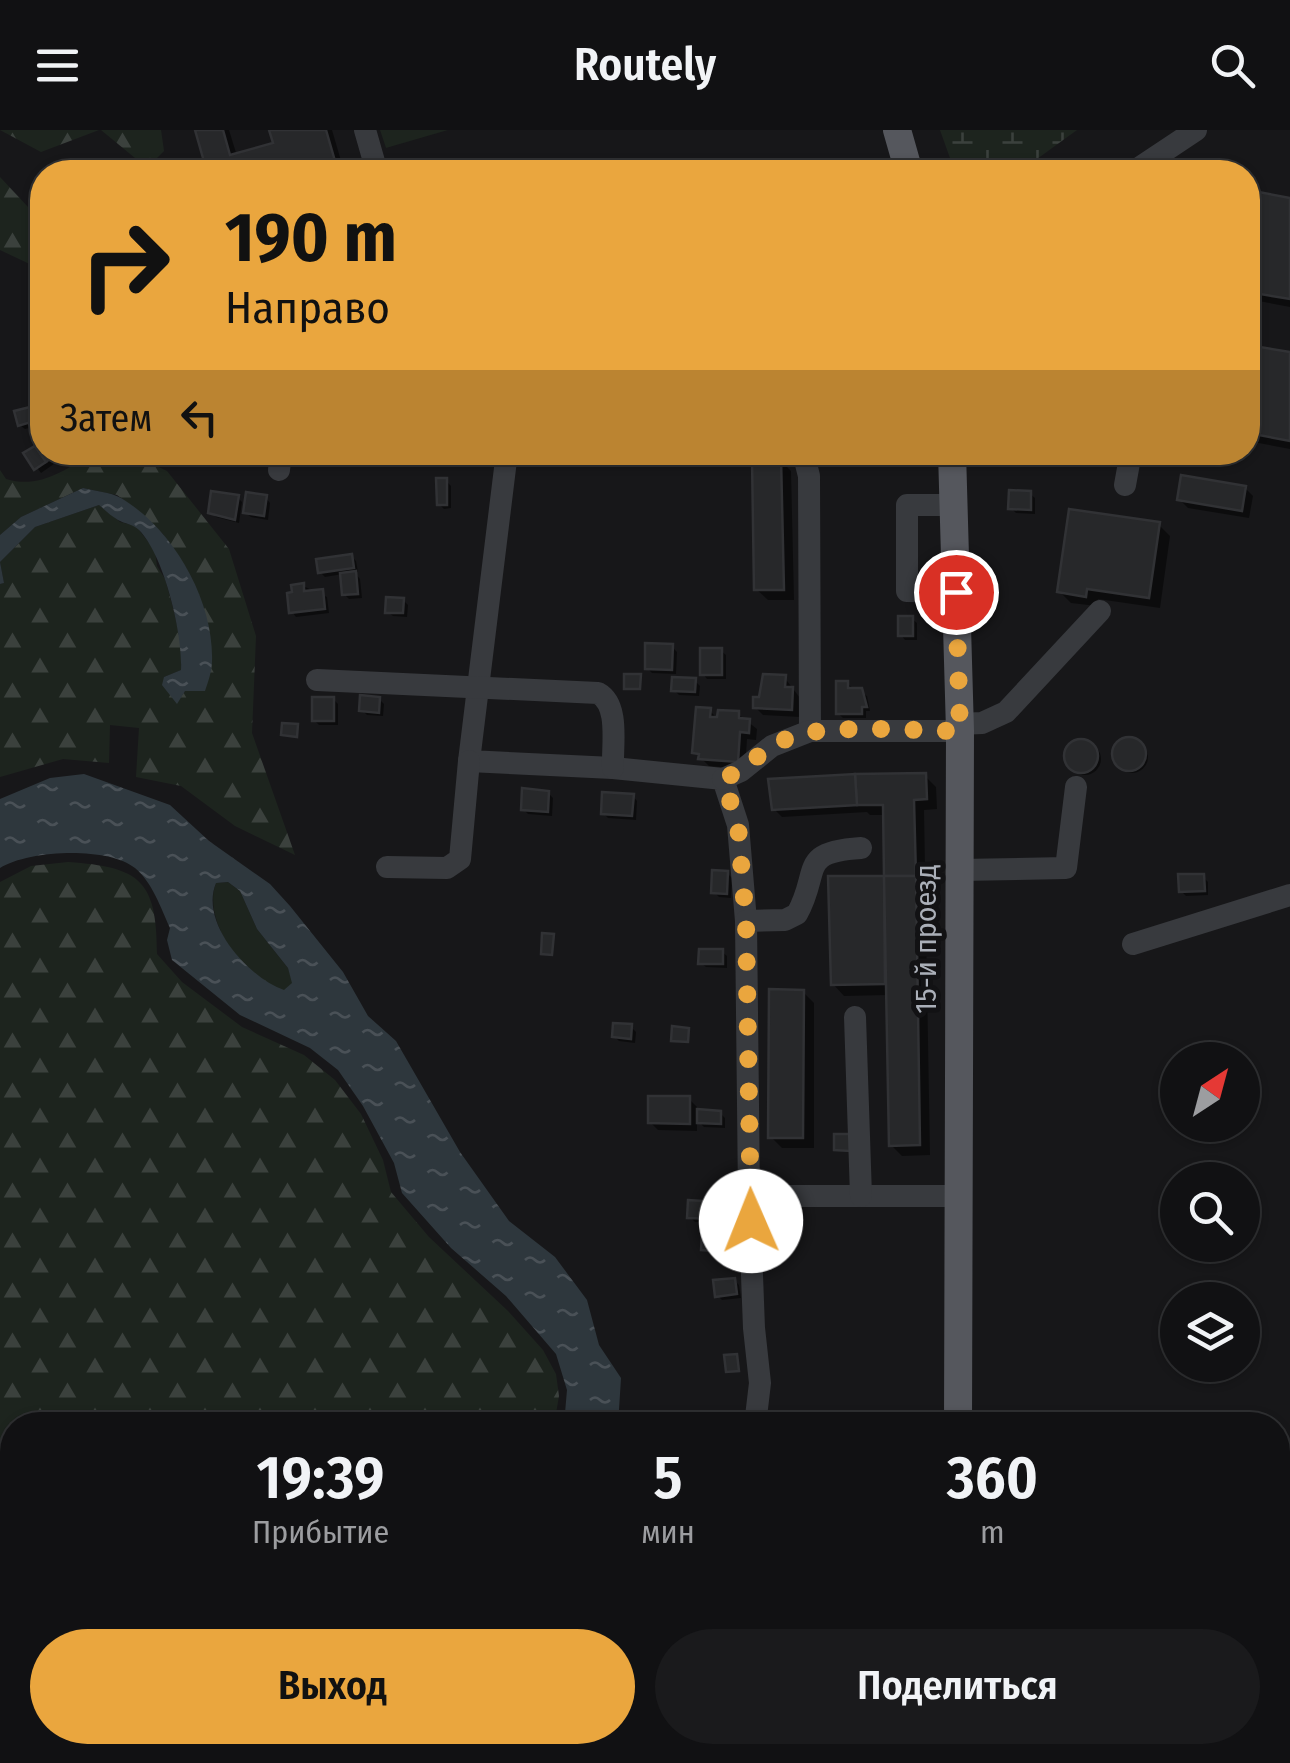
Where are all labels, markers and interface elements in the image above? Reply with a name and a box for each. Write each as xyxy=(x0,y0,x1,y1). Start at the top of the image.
icon: menu xyxy=(30,38,85,93)
text: Routely xyxy=(574,38,716,92)
icon: search xyxy=(1205,38,1260,93)
text: 190 m xyxy=(225,196,397,280)
icon: right xyxy=(60,200,190,330)
text: Направо xyxy=(225,281,390,335)
icon: left xyxy=(172,390,227,445)
text: Затем xyxy=(60,395,152,441)
pin xyxy=(914,550,999,635)
icon: arrive xyxy=(929,565,984,620)
street label: 15-й проезд xyxy=(908,864,944,1014)
north arrow xyxy=(1160,1042,1260,1142)
map controls xyxy=(1160,1042,1260,1382)
button: search xyxy=(1160,1162,1260,1262)
position arrow xyxy=(699,1169,803,1273)
button: layers xyxy=(1160,1282,1260,1382)
text: 19:39 xyxy=(257,1442,385,1514)
text: 5 xyxy=(654,1442,682,1514)
text: 360 xyxy=(947,1442,1038,1514)
text: Прибытие xyxy=(252,1513,389,1551)
text: мин xyxy=(641,1513,695,1551)
text: m xyxy=(980,1513,1005,1551)
button: Выход xyxy=(30,1629,635,1744)
button: Поделиться xyxy=(655,1629,1260,1744)

